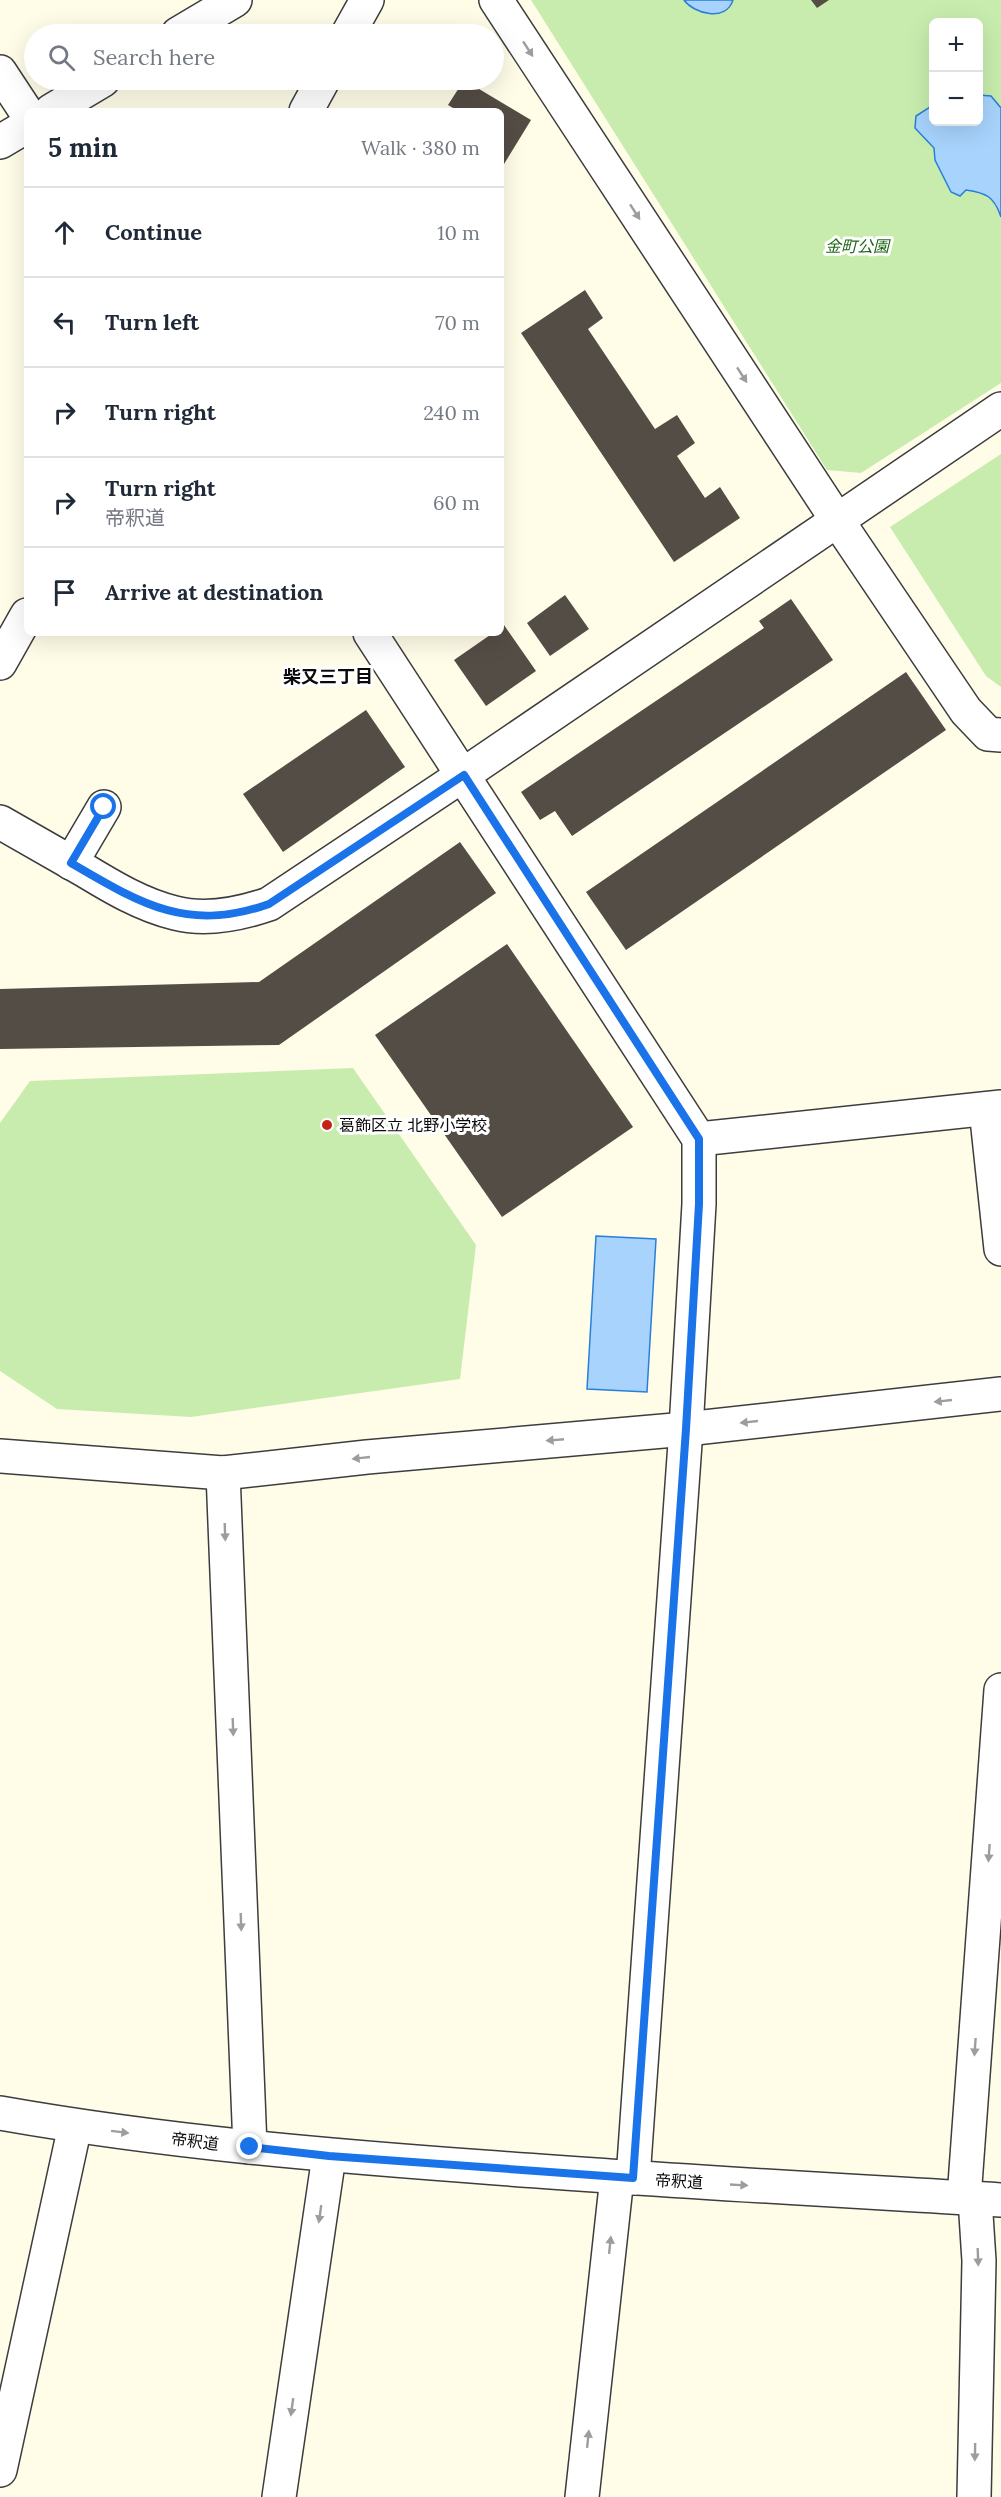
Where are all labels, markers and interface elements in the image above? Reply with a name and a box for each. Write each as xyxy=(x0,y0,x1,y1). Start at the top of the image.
map controls xyxy=(929,18,983,126)
button: + xyxy=(929,18,983,72)
search box xyxy=(24,24,504,90)
icon: search xyxy=(45,41,78,74)
one-way arrow xyxy=(522,41,533,57)
text: Search here xyxy=(93,43,215,71)
button: − xyxy=(929,72,983,126)
text: 5 min xyxy=(48,131,118,164)
text: Walk · 380 m xyxy=(361,135,480,160)
one-way arrow xyxy=(629,204,640,220)
icon: ahead xyxy=(48,216,81,249)
text: Continue xyxy=(105,218,202,246)
text: 10 m xyxy=(437,220,480,245)
park label: 金町公園 xyxy=(825,236,891,256)
icon: left xyxy=(48,306,81,339)
text: Turn left xyxy=(105,308,199,336)
text: 70 m xyxy=(435,310,480,335)
one-way arrow xyxy=(736,367,747,383)
icon: right xyxy=(48,396,81,429)
text: Turn right xyxy=(105,398,216,426)
text: 240 m xyxy=(423,400,480,425)
text: Turn right xyxy=(105,474,216,502)
icon: right xyxy=(48,486,81,519)
text: 60 m xyxy=(433,490,480,515)
text: 帝釈道 xyxy=(105,505,165,530)
icon: arrive xyxy=(48,576,81,609)
text: Arrive at destination xyxy=(105,578,323,606)
district label: 柴又三丁目 xyxy=(283,665,373,688)
route start xyxy=(90,793,116,819)
place label: 葛飾区立 北野小学校 xyxy=(339,1115,487,1135)
marker: 葛飾区立 北野小学校 xyxy=(320,1118,334,1132)
one-way arrow xyxy=(933,1396,952,1405)
one-way arrow xyxy=(739,1417,758,1427)
one-way arrow xyxy=(545,1435,564,1445)
one-way arrow xyxy=(351,1453,370,1463)
one-way arrow xyxy=(220,1522,229,1541)
one-way arrow xyxy=(228,1717,237,1736)
one-way arrow xyxy=(984,1843,994,1862)
one-way arrow xyxy=(236,1912,245,1931)
one-way arrow xyxy=(970,2038,980,2057)
one-way arrow xyxy=(111,2127,130,2136)
street label: 帝釈道 xyxy=(170,2128,220,2154)
route end xyxy=(236,2133,262,2159)
street label: 帝釈道 xyxy=(655,2170,703,2192)
one-way arrow xyxy=(729,2180,748,2189)
one-way arrow xyxy=(316,2205,325,2224)
one-way arrow xyxy=(605,2235,614,2254)
one-way arrow xyxy=(974,2248,983,2267)
one-way arrow xyxy=(287,2398,296,2417)
one-way arrow xyxy=(583,2429,593,2448)
one-way arrow xyxy=(970,2443,979,2462)

